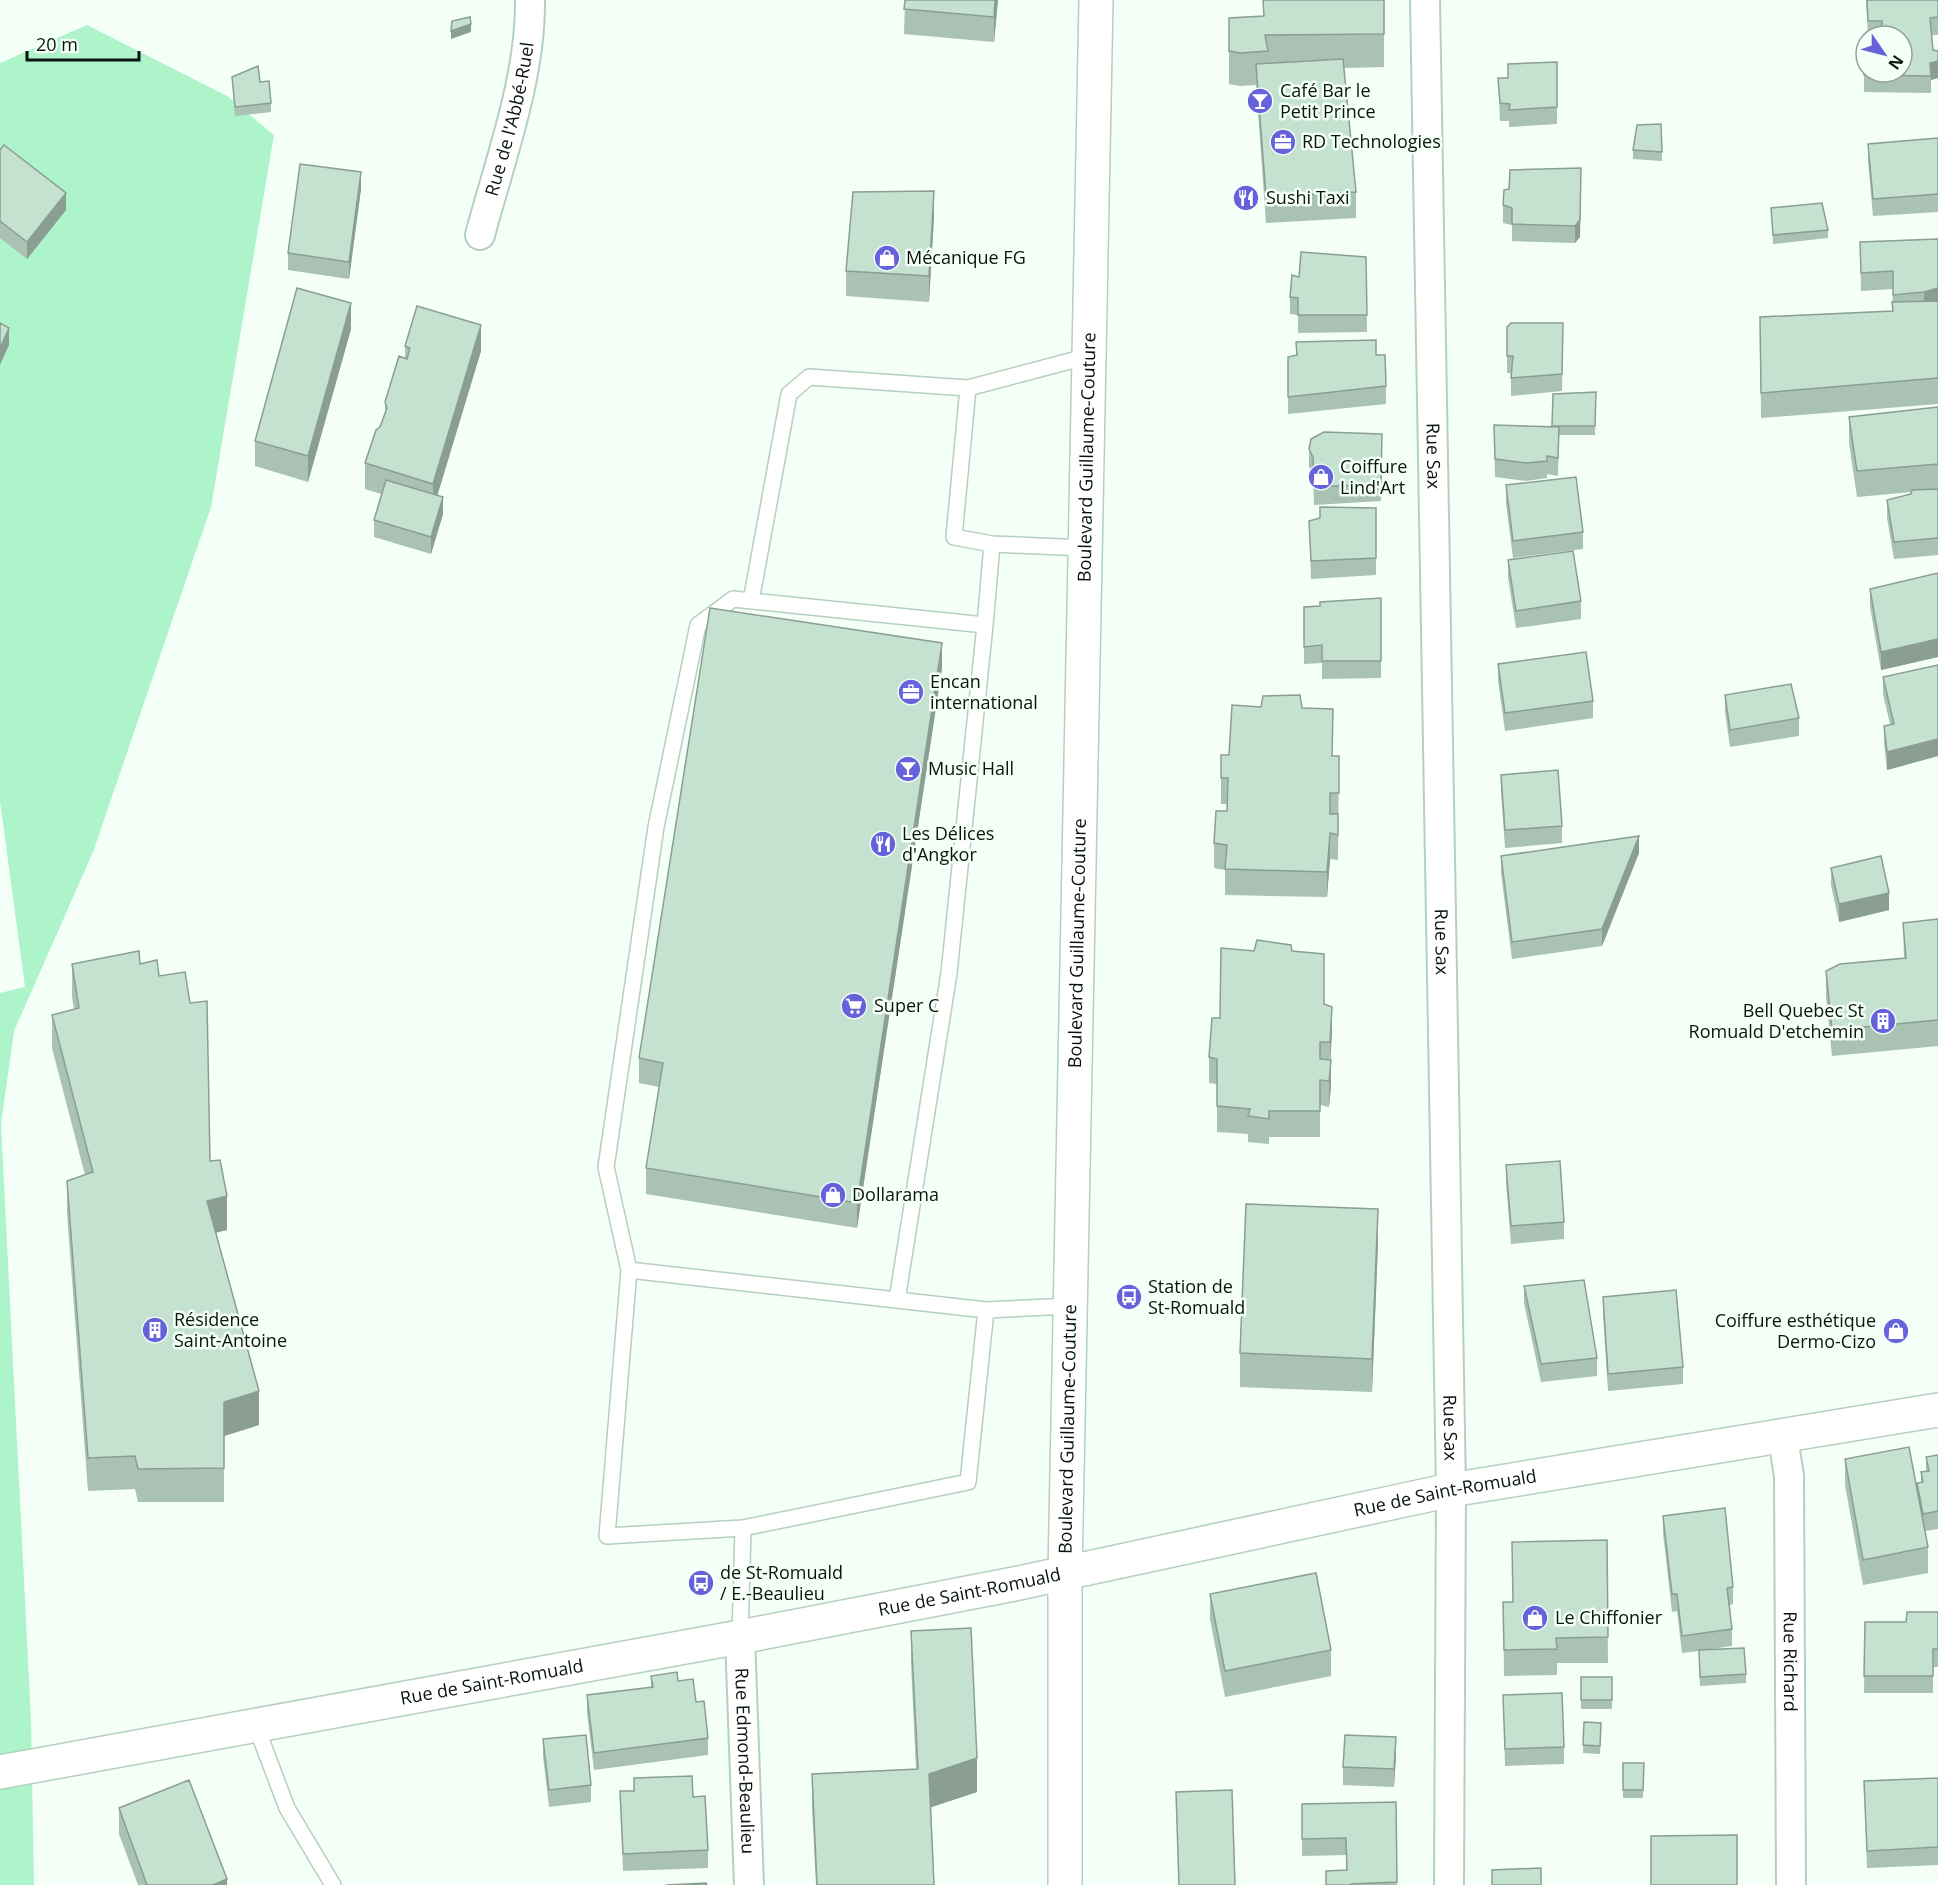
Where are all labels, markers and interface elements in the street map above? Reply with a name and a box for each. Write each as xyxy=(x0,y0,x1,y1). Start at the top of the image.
scale bar xyxy=(27,24,140,62)
north arrow xyxy=(1854,24,1914,84)
text: 20 m xyxy=(36,32,78,56)
street label: Rue de l'Abbé-Ruel xyxy=(479,41,539,199)
text: N xyxy=(1884,51,1909,74)
place label: Café Bar le Petit Prince xyxy=(1280,78,1375,123)
bar icon: Café Bar le Petit Prince xyxy=(1245,86,1275,116)
office icon: RD Technologies xyxy=(1268,127,1298,157)
place label: RD Technologies xyxy=(1302,129,1441,153)
restaurant icon: Sushi Taxi xyxy=(1231,183,1261,213)
place label: Sushi Taxi xyxy=(1266,185,1350,209)
shop icon: Mécanique FG xyxy=(872,243,902,273)
place label: Mécanique FG xyxy=(906,245,1026,269)
street label: Boulevard Guillaume-Couture xyxy=(1072,332,1100,582)
street label: Rue Sax xyxy=(1421,423,1447,490)
place label: Coiffure Lind'Art xyxy=(1340,454,1407,499)
shop icon: Coiffure Lind'Art xyxy=(1306,462,1336,492)
place label: Encan international xyxy=(930,669,1038,714)
office icon: Encan international xyxy=(896,677,926,707)
bar icon: Music Hall xyxy=(893,754,923,784)
place label: Music Hall xyxy=(928,756,1014,780)
street label: Boulevard Guillaume-Couture xyxy=(1062,818,1091,1068)
place label: Les Délices d'Angkor xyxy=(902,821,994,866)
restaurant icon: Les Délices d'Angkor xyxy=(868,829,898,859)
street label: Rue Sax xyxy=(1430,909,1455,976)
supermarket icon: Super C xyxy=(839,991,869,1021)
place label: Super C xyxy=(874,993,939,1017)
place label: Bell Quebec St Romuald D'etchemin xyxy=(1689,998,1864,1043)
building icon: Bell Quebec St Romuald D'etchemin xyxy=(1868,1006,1898,1036)
shop icon: Dollarama xyxy=(818,1180,848,1210)
place label: Dollarama xyxy=(852,1182,939,1206)
place label: Station de St-Romuald xyxy=(1148,1274,1245,1319)
bus stop icon: Station de St-Romuald xyxy=(1114,1282,1144,1312)
street label: Boulevard Guillaume-Couture xyxy=(1052,1304,1081,1554)
place label: Résidence Saint-Antoine xyxy=(174,1307,287,1352)
place label: Coiffure esthétique Dermo-Cizo xyxy=(1715,1308,1876,1353)
building icon: Résidence Saint-Antoine xyxy=(140,1315,170,1345)
shop icon: Coiffure esthétique Dermo-Cizo xyxy=(1881,1316,1911,1346)
street label: Rue Sax xyxy=(1438,1394,1464,1462)
street label: Rue de Saint-Romuald xyxy=(1351,1463,1538,1522)
place label: de St-Romuald / E.-Beaulieu xyxy=(720,1560,843,1605)
street label: Rue de Saint-Romuald xyxy=(876,1561,1063,1621)
bus stop icon: de St-Romuald / E.-Beaulieu xyxy=(686,1568,716,1598)
shop icon: Le Chiffonier xyxy=(1520,1603,1550,1633)
place label: Le Chiffonier xyxy=(1555,1605,1663,1629)
street label: Rue Richard xyxy=(1779,1611,1803,1712)
street label: Rue de Saint-Romuald xyxy=(398,1653,585,1710)
street label: Rue Edmond-Beaulieu xyxy=(730,1667,761,1854)

